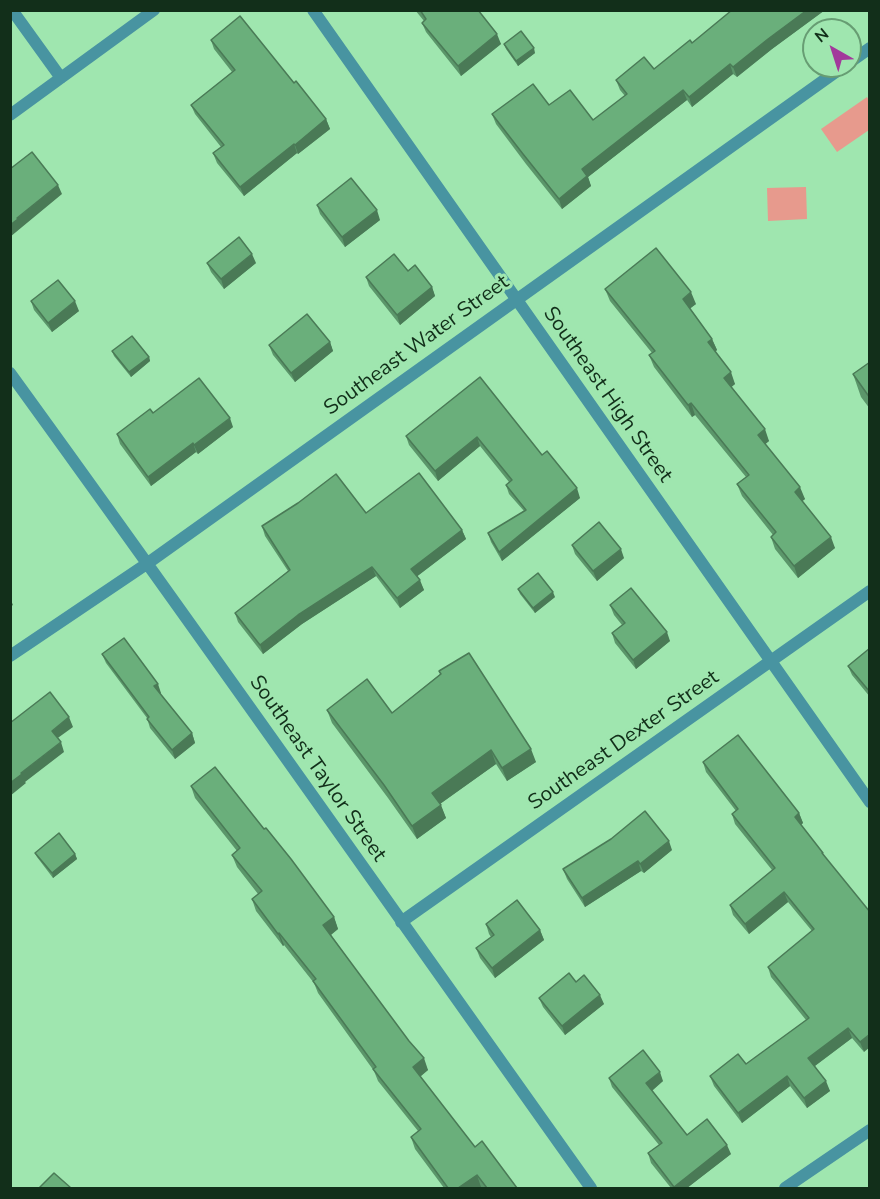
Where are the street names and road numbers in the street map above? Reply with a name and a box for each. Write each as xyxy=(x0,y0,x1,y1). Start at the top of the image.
street label: Southeast Water Street xyxy=(320,270,514,422)
street label: Southeast High Street xyxy=(537,302,677,488)
street label: Southeast Dexter Street xyxy=(524,666,724,816)
street label: Southeast Taylor Street xyxy=(243,671,391,867)

